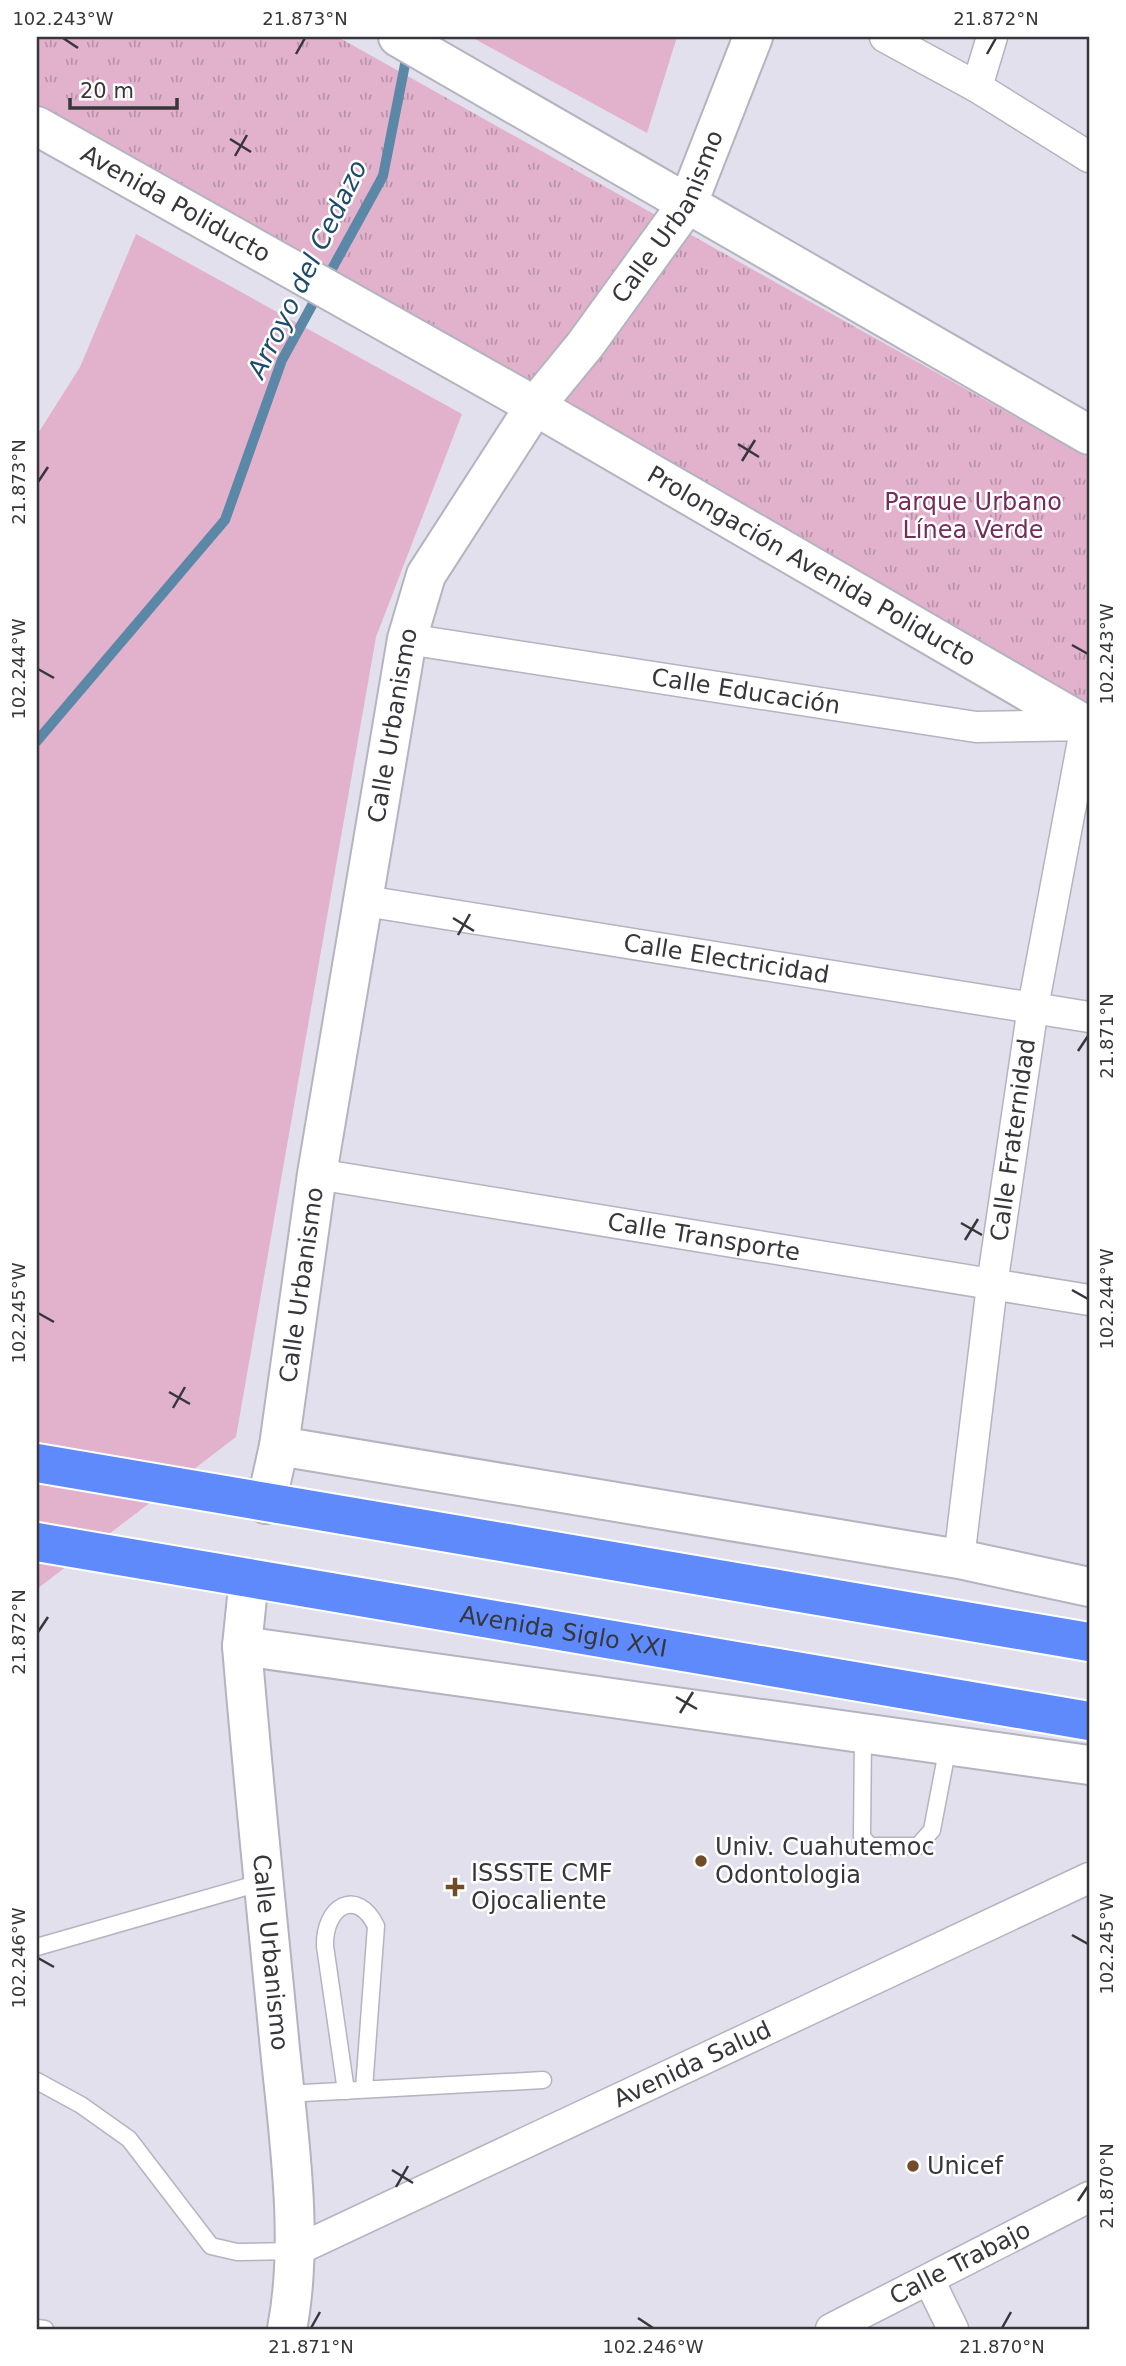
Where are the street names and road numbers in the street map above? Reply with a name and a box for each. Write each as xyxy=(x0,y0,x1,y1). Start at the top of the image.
street label: Calle Urbanismo xyxy=(606,126,729,309)
street label: Avenida Poliducto xyxy=(76,140,275,268)
street label: Prolongación Avenida Poliducto xyxy=(642,460,981,672)
street label: Calle Urbanismo xyxy=(362,625,424,825)
street label: Calle Educación xyxy=(650,663,842,720)
street label: Calle Electricidad xyxy=(621,929,831,989)
street label: Calle Fraternidad xyxy=(985,1037,1041,1243)
street label: Calle Urbanismo xyxy=(274,1185,329,1385)
street label: Calle Transporte xyxy=(606,1208,802,1267)
street label: Avenida Siglo XXI xyxy=(458,1600,669,1663)
street label: Calle Urbanismo xyxy=(247,1853,294,2052)
street label: Avenida Salud xyxy=(609,2015,775,2113)
street label: Calle Trabajo xyxy=(885,2215,1035,2311)

